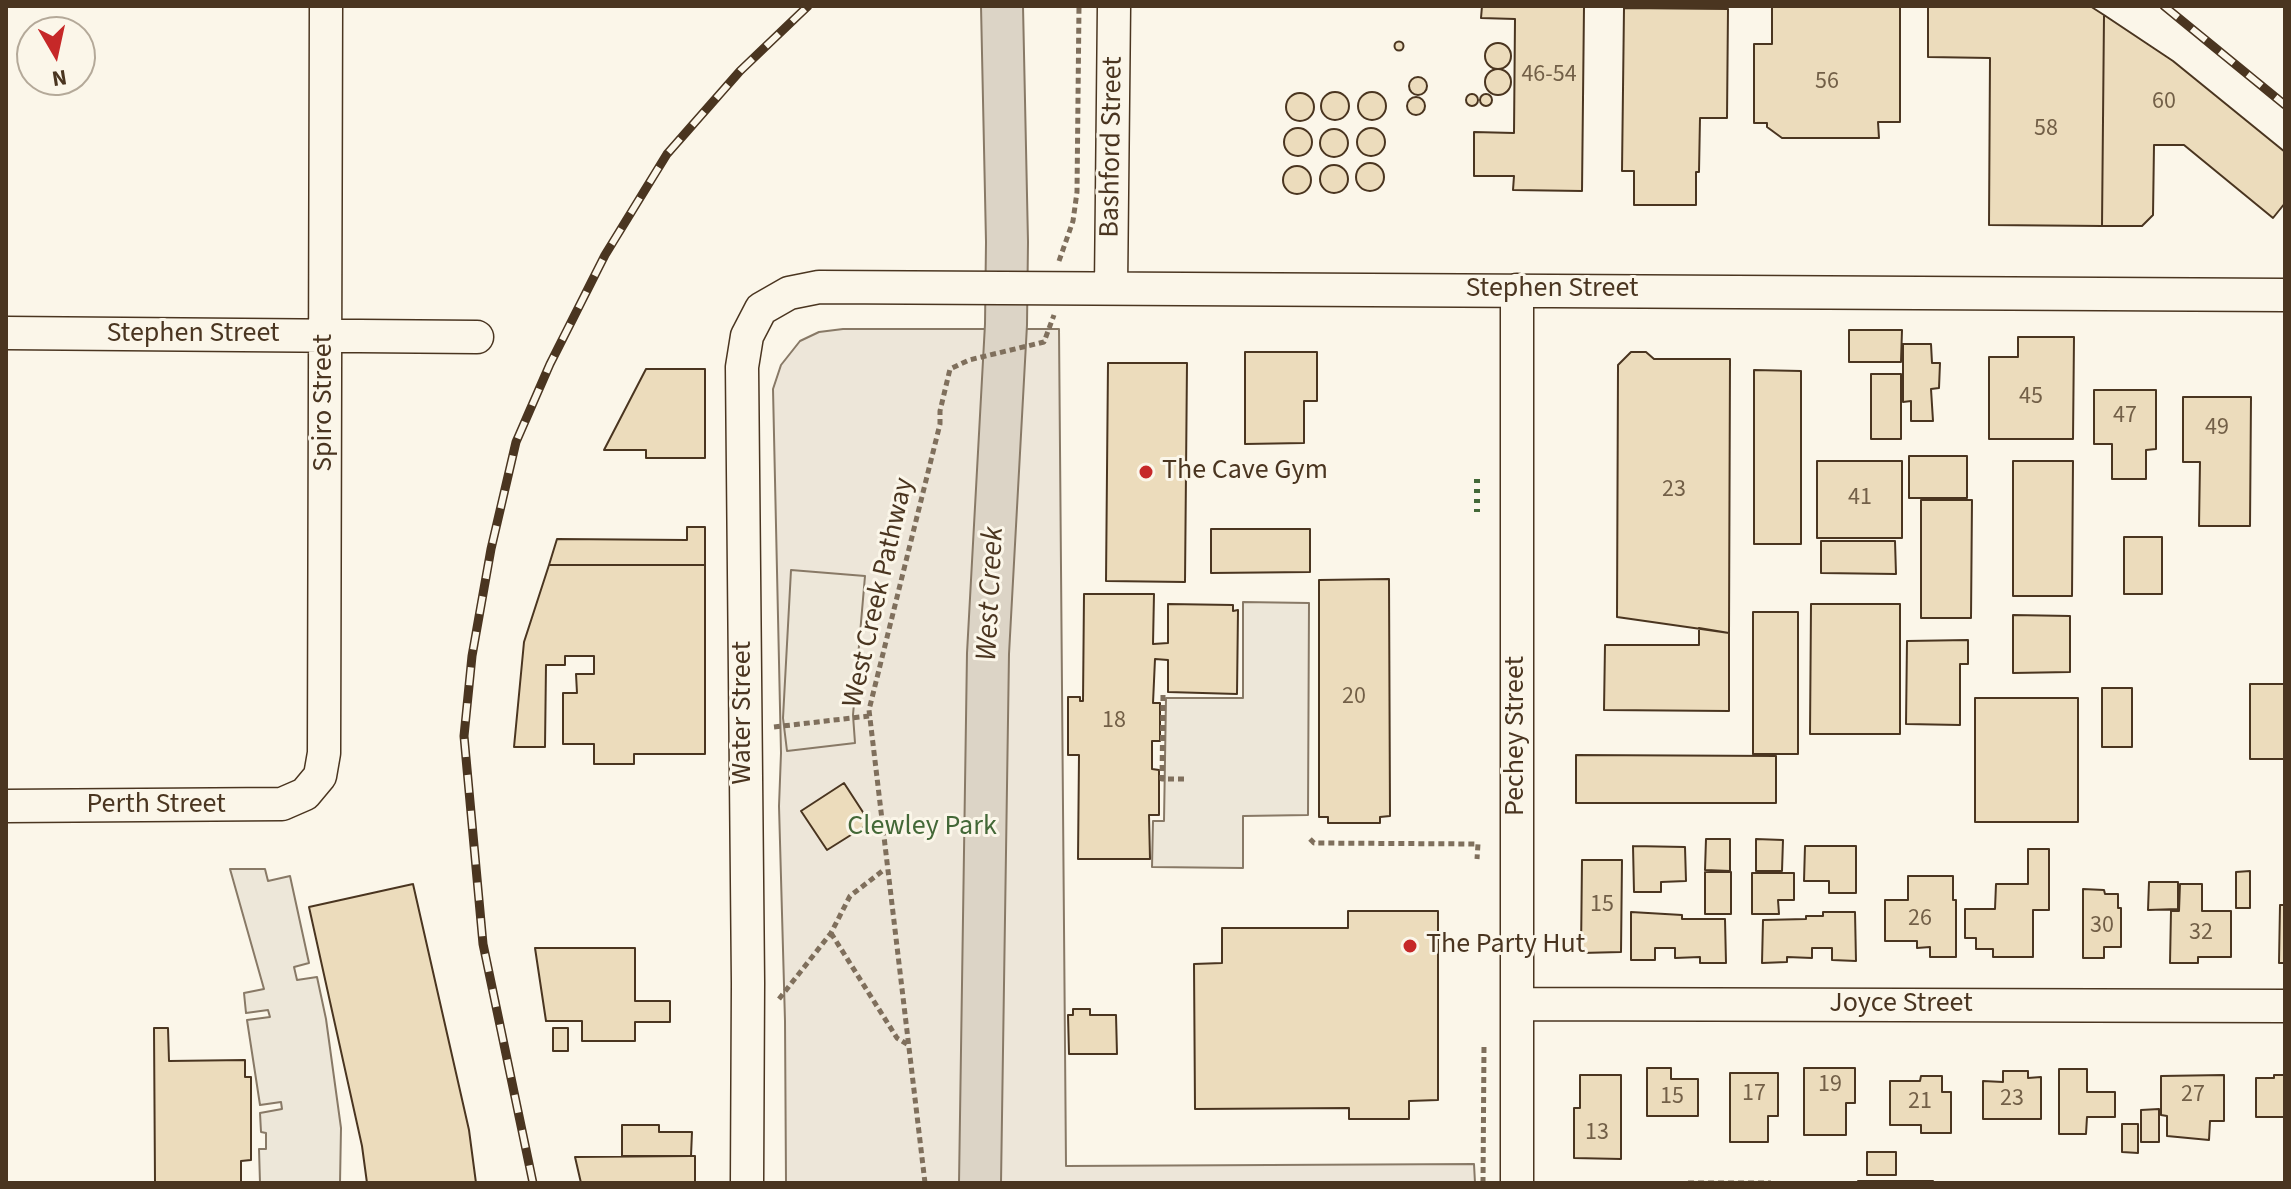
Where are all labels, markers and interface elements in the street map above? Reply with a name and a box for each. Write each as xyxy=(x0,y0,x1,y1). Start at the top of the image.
north arrow xyxy=(16,16,96,96)
street label: Bashford Street xyxy=(1095,56,1131,238)
text: N xyxy=(50,61,69,95)
house number: 46-54 xyxy=(1521,62,1577,90)
house number: 56 xyxy=(1815,69,1839,97)
house number: 60 xyxy=(2152,89,2176,117)
house number: 58 xyxy=(2034,116,2058,144)
street label: Stephen Street xyxy=(1466,273,1638,307)
street label: Stephen Street xyxy=(107,318,279,352)
street label: Spiro Street xyxy=(308,334,342,472)
house number: 45 xyxy=(2019,384,2043,412)
house number: 47 xyxy=(2113,403,2137,431)
house number: 49 xyxy=(2205,415,2229,443)
place label: The Cave Gym xyxy=(1162,455,1328,489)
marker: The Cave Gym xyxy=(1137,463,1155,481)
street label: West Creek Pathway xyxy=(837,475,923,711)
house number: 23 xyxy=(1662,477,1686,505)
house number: 41 xyxy=(1848,485,1872,513)
water label: West Creek xyxy=(971,526,1013,662)
street label: Water Street xyxy=(727,641,761,785)
street label: Pechey Street xyxy=(1500,656,1534,816)
house number: 20 xyxy=(1342,684,1366,712)
house number: 18 xyxy=(1102,708,1126,736)
street label: Perth Street xyxy=(86,789,226,823)
park label: Clewley Park xyxy=(847,811,997,845)
house number: 15 xyxy=(1590,892,1614,920)
house number: 26 xyxy=(1908,906,1932,934)
house number: 30 xyxy=(2090,913,2114,941)
house number: 32 xyxy=(2189,920,2213,948)
place label: The Party Hut xyxy=(1426,929,1585,963)
marker: The Party Hut xyxy=(1401,937,1419,955)
street label: Joyce Street xyxy=(1829,988,1973,1022)
house number: 19 xyxy=(1818,1072,1842,1100)
house number: 17 xyxy=(1742,1081,1766,1109)
house number: 27 xyxy=(2181,1082,2205,1110)
house number: 15 xyxy=(1660,1084,1684,1112)
house number: 23 xyxy=(2000,1086,2024,1114)
house number: 21 xyxy=(1908,1089,1932,1117)
house number: 13 xyxy=(1585,1120,1609,1148)

